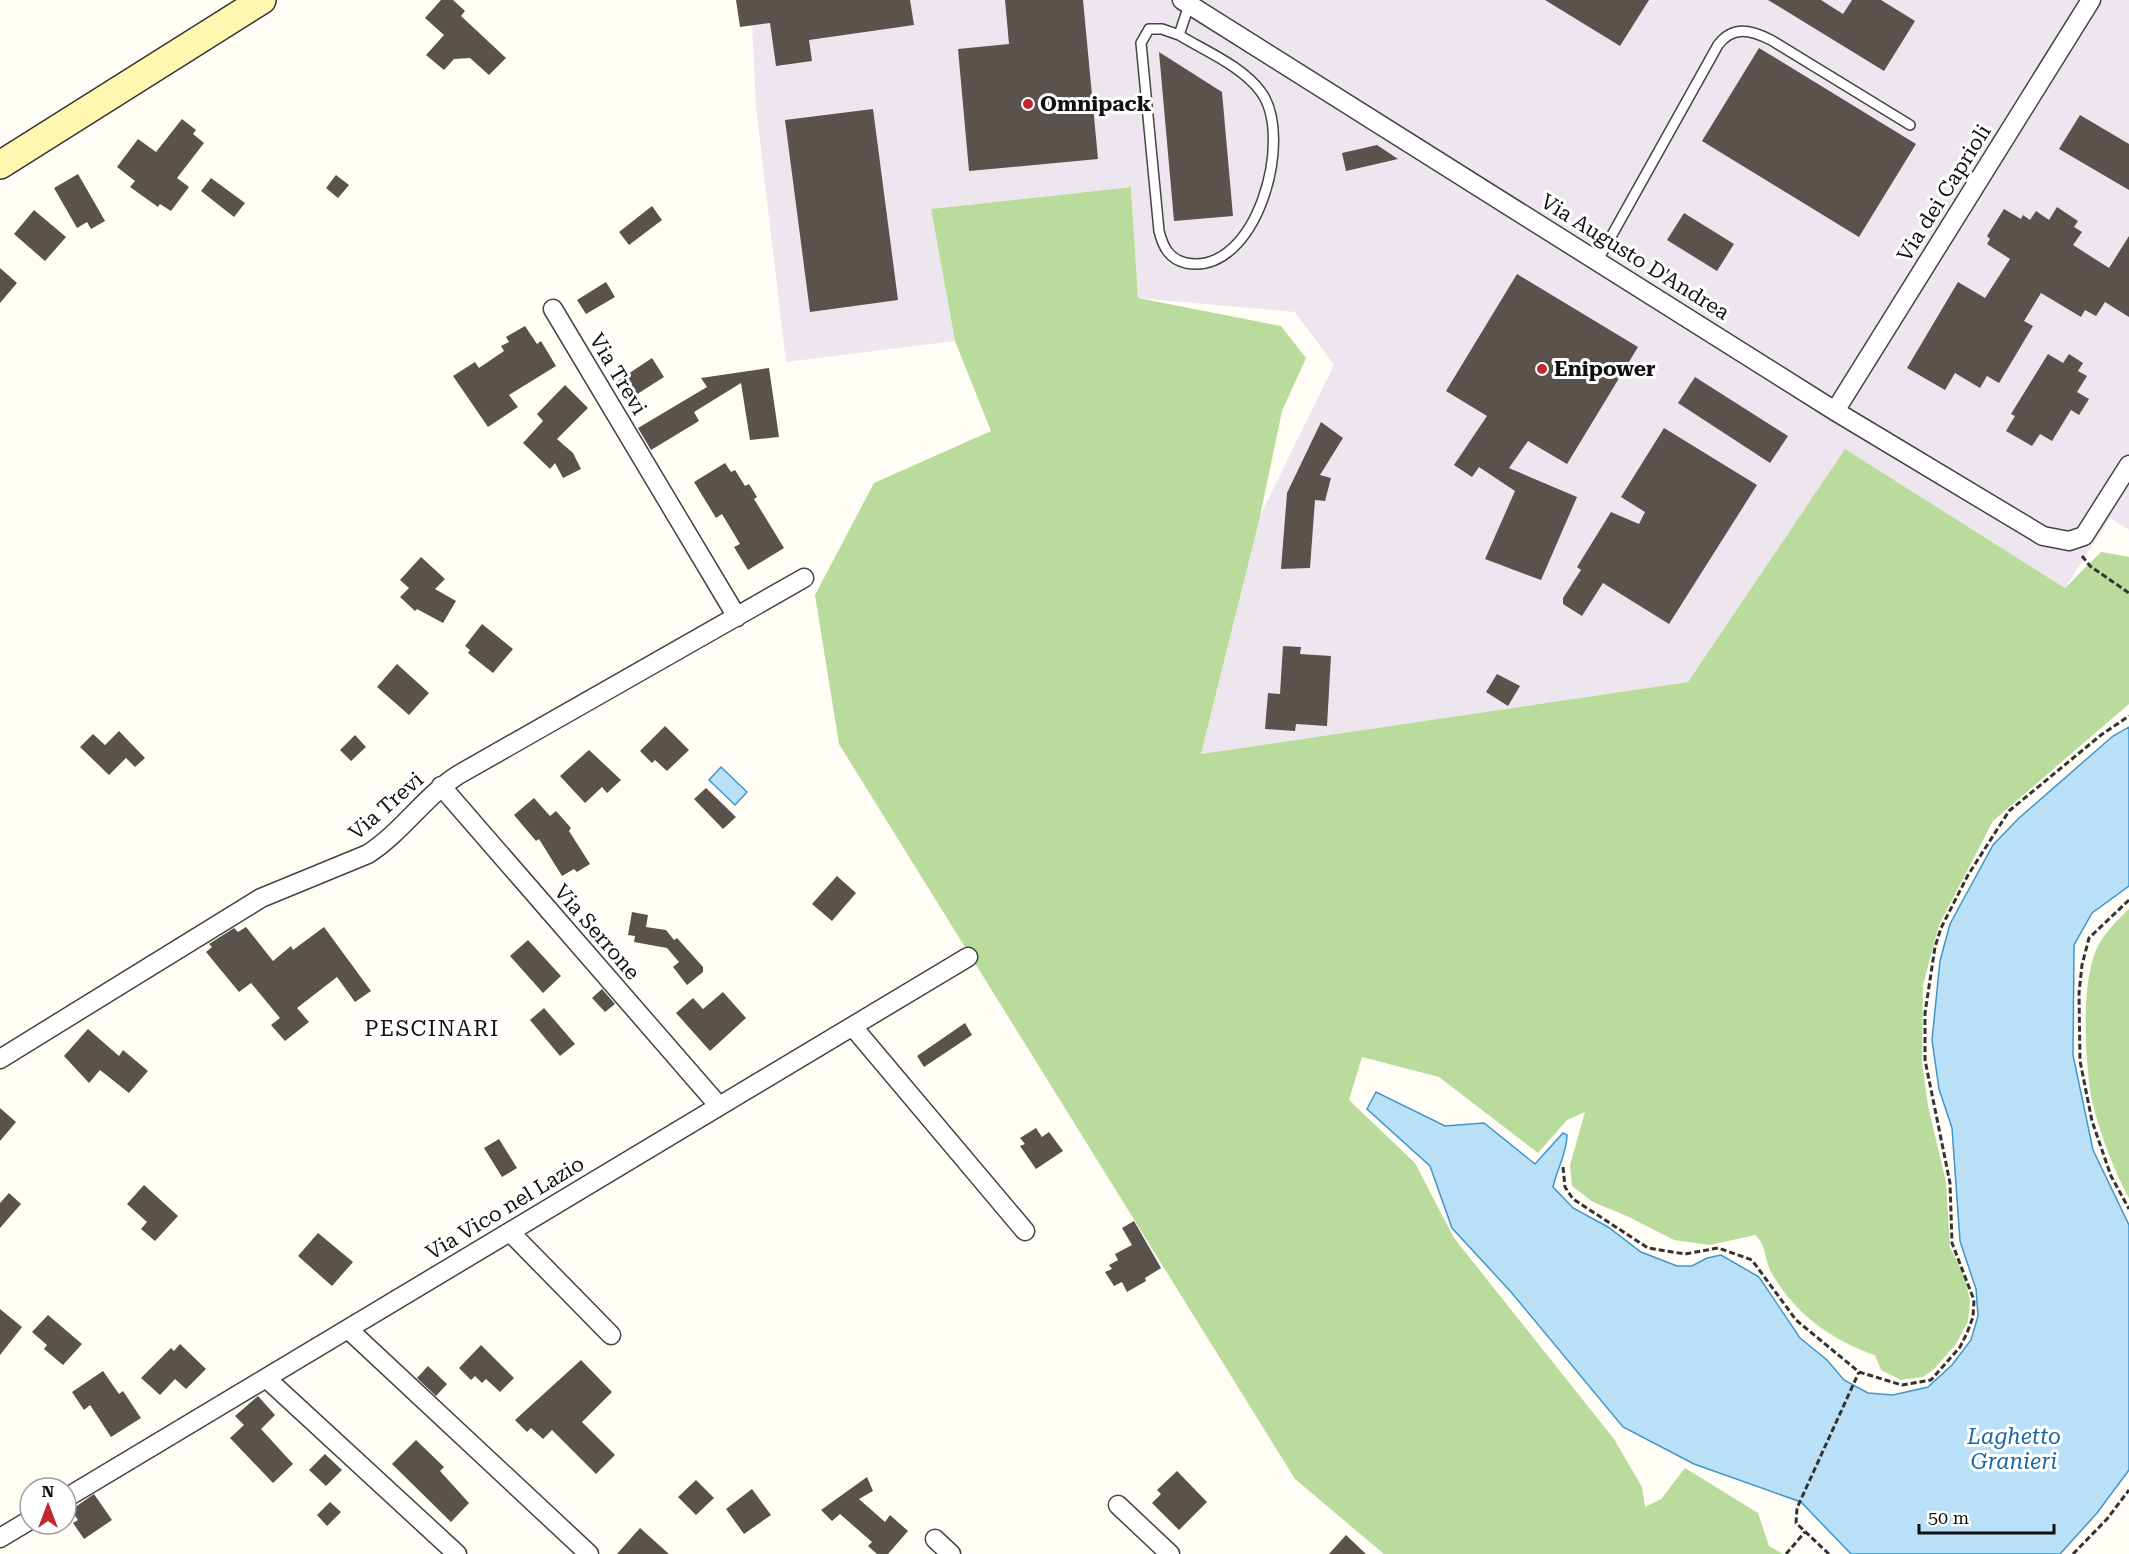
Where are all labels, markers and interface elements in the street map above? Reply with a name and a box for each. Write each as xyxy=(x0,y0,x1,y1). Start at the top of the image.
place label: Omnipack xyxy=(1040,92,1152,116)
marker: Omnipack xyxy=(1021,97,1035,111)
street label: Via dei Caprioli xyxy=(1892,120,1996,266)
street label: Via Augusto D'Andrea xyxy=(1536,189,1734,325)
street label: Via Trevi xyxy=(584,329,652,419)
place label: Enipower xyxy=(1554,357,1656,381)
marker: Enipower xyxy=(1535,362,1549,376)
street label: Via Trevi xyxy=(344,767,428,845)
street label: Via Serrone xyxy=(549,880,645,984)
district label: PESCINARI xyxy=(364,1016,500,1041)
street label: Via Vico nel Lazio xyxy=(422,1151,588,1265)
water label: Laghetto Granieri xyxy=(1966,1424,2061,1474)
north arrow xyxy=(18,1476,78,1536)
text: N xyxy=(42,1482,54,1501)
scale bar xyxy=(1919,1497,2054,1535)
text: 50 m xyxy=(1928,1507,1969,1528)

